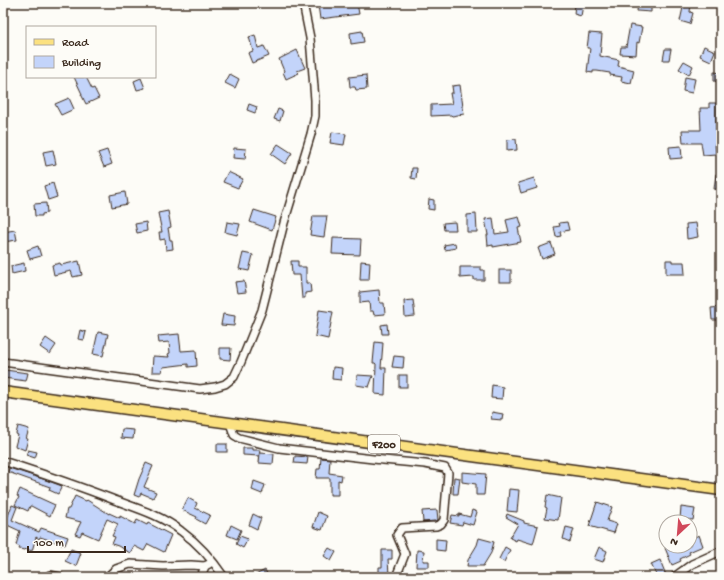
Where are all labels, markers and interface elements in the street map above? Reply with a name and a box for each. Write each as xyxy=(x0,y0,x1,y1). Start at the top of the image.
legend xyxy=(26,26,156,78)
text: Road xyxy=(62,37,89,51)
text: Building xyxy=(61,57,101,71)
road number: F200 xyxy=(368,435,400,453)
north arrow xyxy=(658,514,698,554)
scale bar xyxy=(28,528,125,554)
text: N xyxy=(669,534,680,548)
text: 100 m xyxy=(33,537,64,551)

